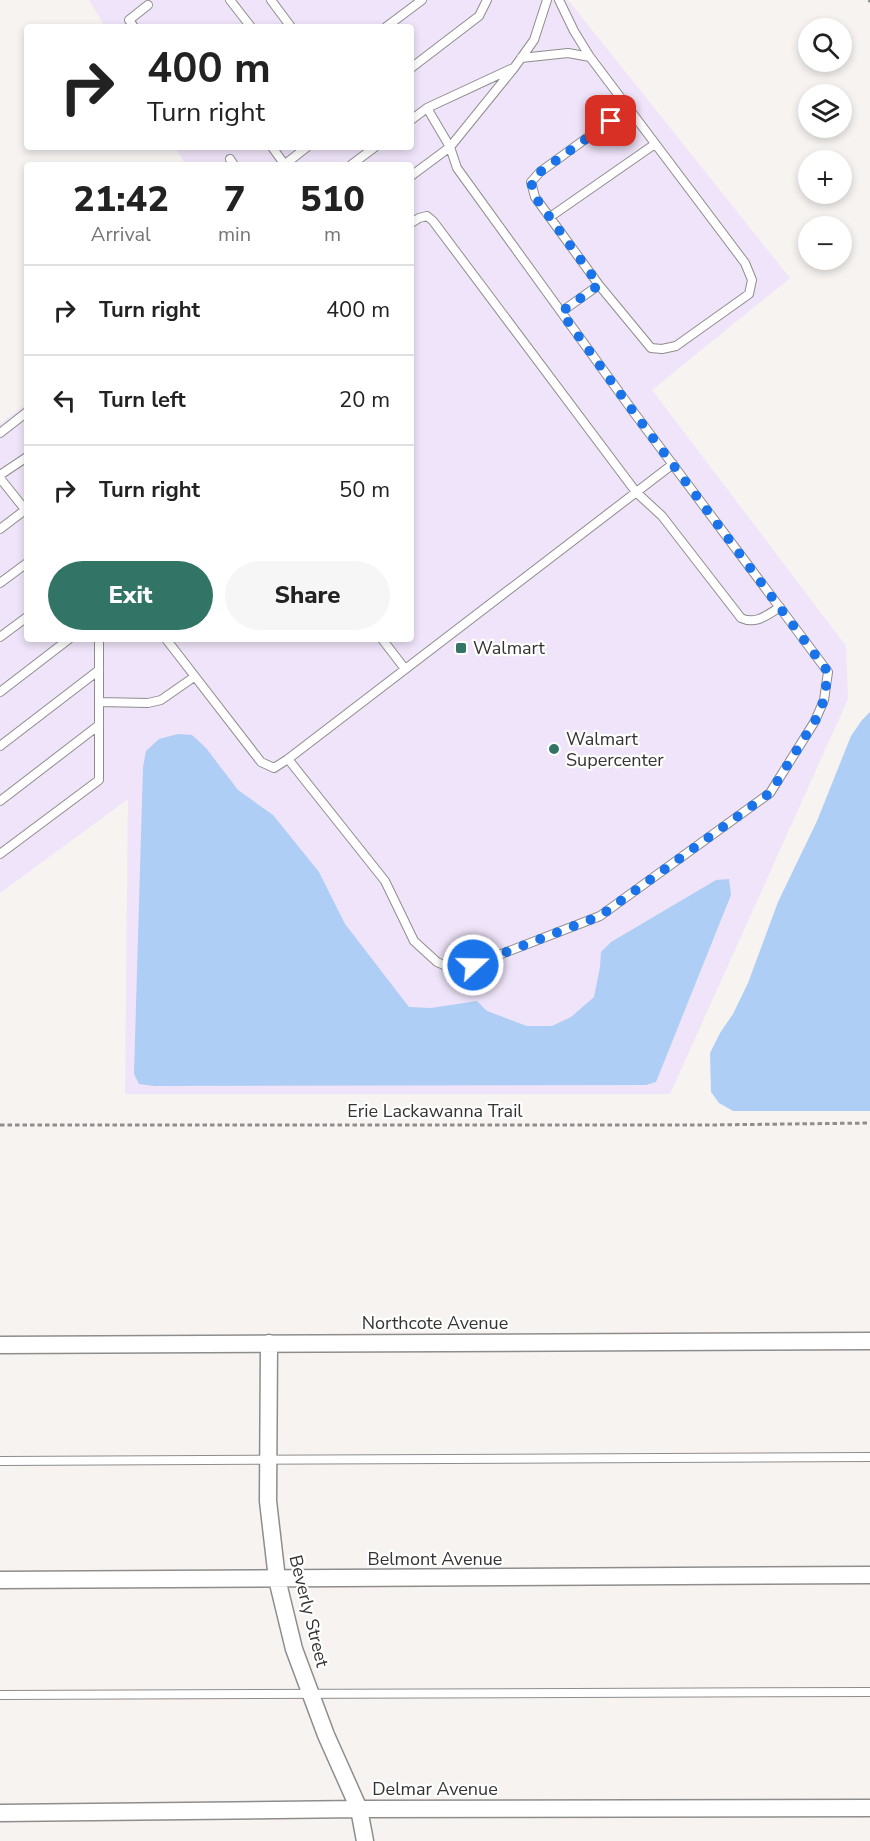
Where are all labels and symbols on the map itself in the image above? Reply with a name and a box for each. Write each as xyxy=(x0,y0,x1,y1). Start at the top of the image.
pin xyxy=(585,95,636,146)
place label: Walmart xyxy=(473,636,546,660)
marker: Walmart xyxy=(454,641,468,655)
place label: Walmart Supercenter xyxy=(566,727,664,772)
marker: Walmart Supercenter xyxy=(547,742,561,756)
position arrow xyxy=(441,933,505,997)
street label: Erie Lackawanna Trail xyxy=(347,1099,523,1123)
street label: Northcote Avenue xyxy=(362,1311,508,1335)
street label: Belmont Avenue xyxy=(368,1547,502,1571)
street label: Beverly Street xyxy=(283,1552,335,1670)
street label: Delmar Avenue xyxy=(372,1777,498,1801)

